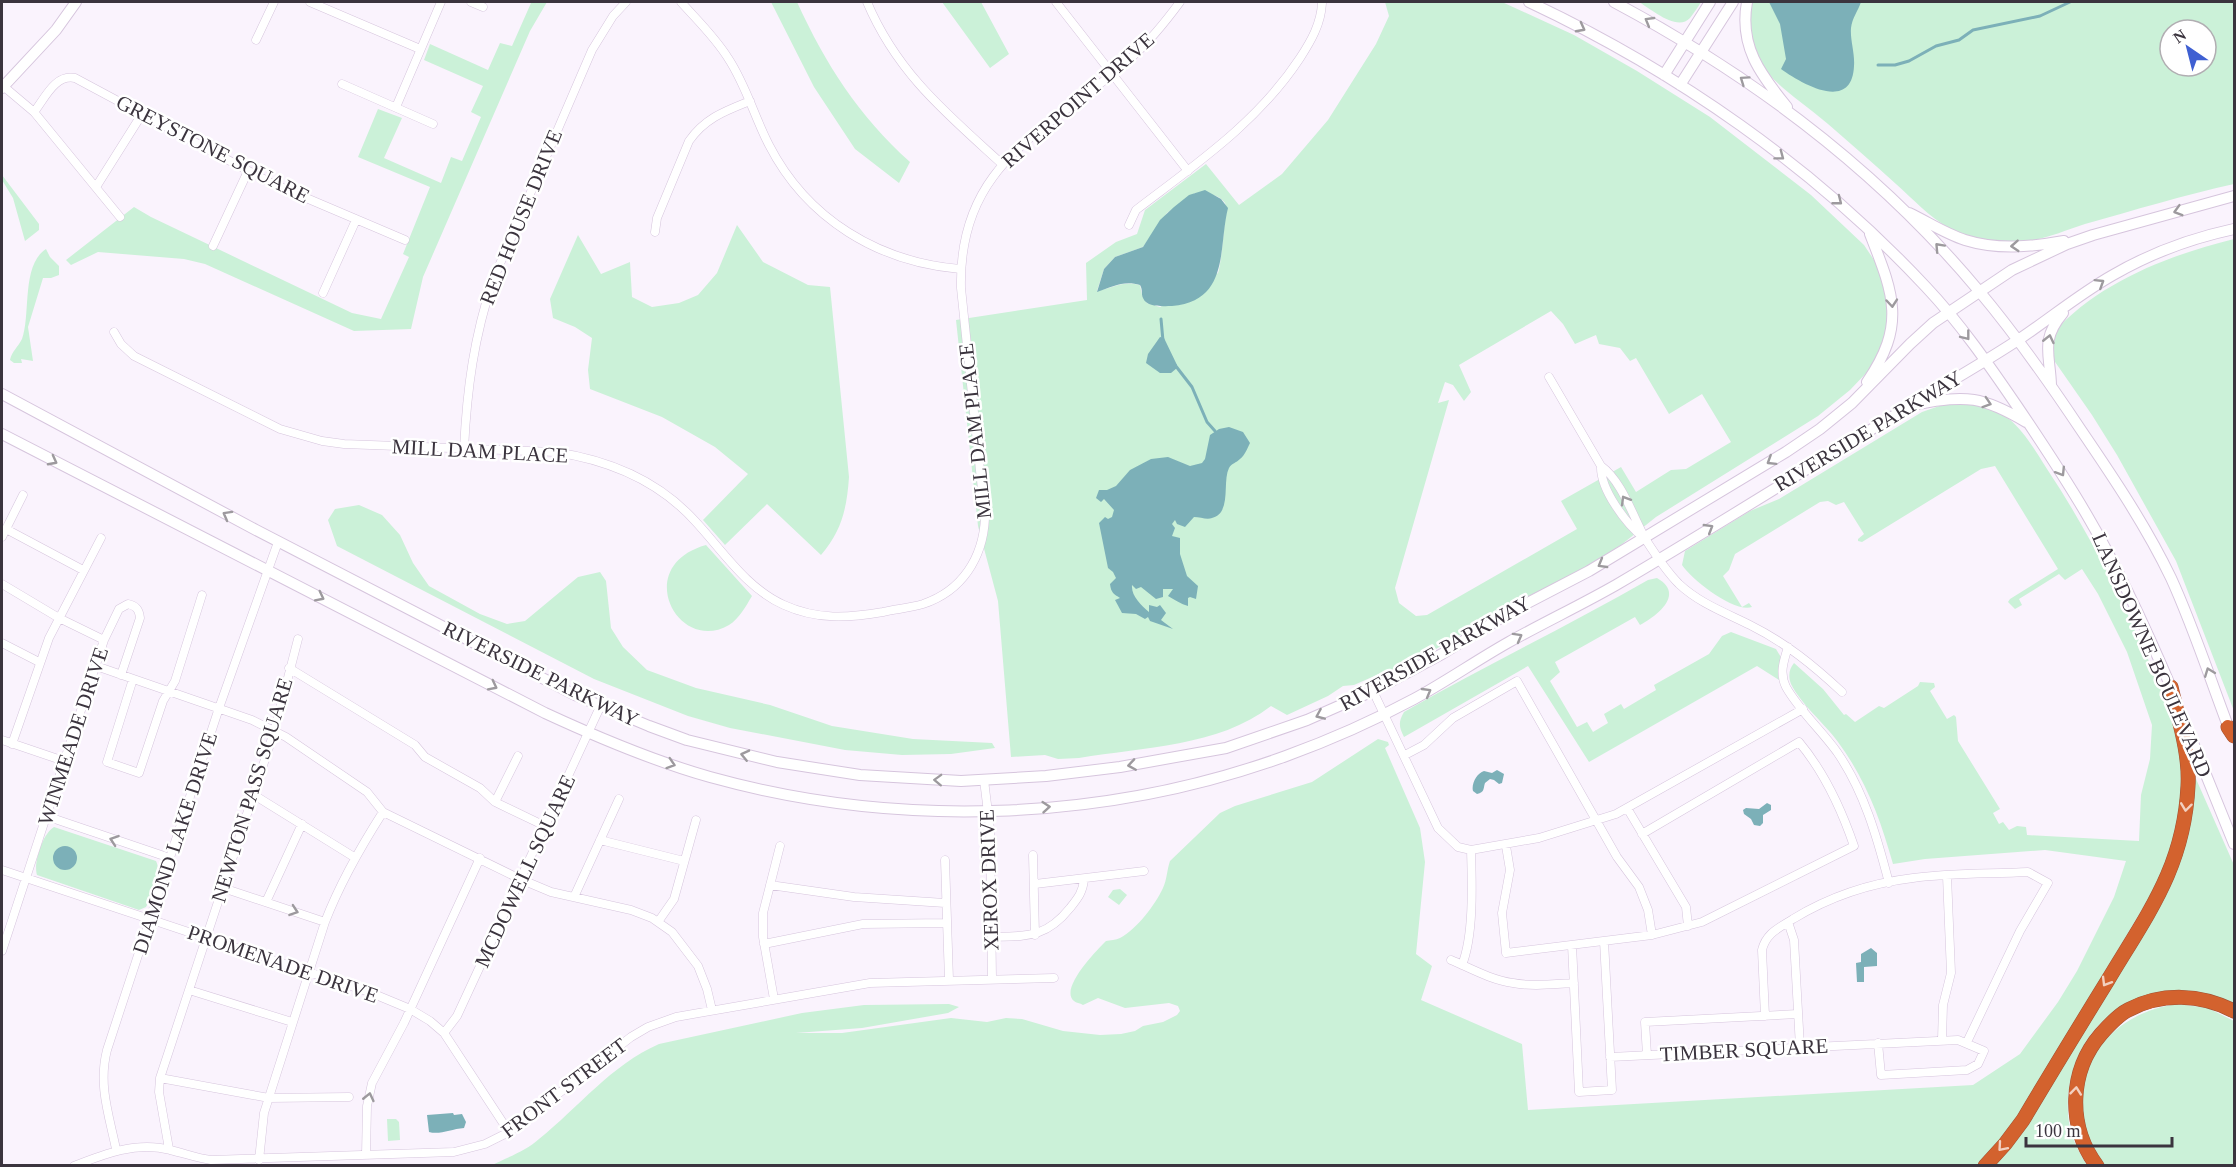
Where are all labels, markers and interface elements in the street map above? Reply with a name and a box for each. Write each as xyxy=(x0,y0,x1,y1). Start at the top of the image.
one-way arrow xyxy=(1645,17,1655,28)
north arrow xyxy=(2158,18,2218,78)
one-way arrow xyxy=(1575,21,1585,32)
text: N xyxy=(2170,26,2190,46)
street label: RIVERPOINT DRIVE xyxy=(997,27,1159,173)
one-way arrow xyxy=(1739,76,1750,87)
street label: GREYSTONE SQUARE xyxy=(112,90,314,208)
street label: RED HOUSE DRIVE xyxy=(475,126,567,308)
one-way arrow xyxy=(1773,149,1784,160)
one-way arrow xyxy=(1831,193,1842,204)
one-way arrow xyxy=(2173,204,2184,216)
one-way arrow xyxy=(2010,240,2019,253)
one-way arrow xyxy=(1936,244,1947,255)
one-way arrow xyxy=(2094,279,2104,291)
one-way arrow xyxy=(1885,298,1898,307)
one-way arrow xyxy=(1959,329,1970,340)
one-way arrow xyxy=(2042,334,2055,344)
street label: MILL DAM PLACE xyxy=(954,342,996,520)
street label: RIVERSIDE PARKWAY xyxy=(1770,365,1966,497)
one-way arrow xyxy=(1981,396,1992,408)
street label: MILL DAM PLACE xyxy=(391,434,569,468)
one-way arrow xyxy=(47,454,58,465)
one-way arrow xyxy=(1767,454,1777,466)
one-way arrow xyxy=(2054,466,2066,476)
one-way arrow xyxy=(1621,496,1633,506)
one-way arrow xyxy=(223,511,233,522)
one-way arrow xyxy=(1703,523,1713,535)
street label: LANSDOWNE BOULEVARD xyxy=(2087,529,2217,781)
one-way arrow xyxy=(1598,556,1608,568)
one-way arrow xyxy=(313,590,324,601)
street label: RIVERSIDE PARKWAY xyxy=(1335,590,1535,716)
street label: RIVERSIDE PARKWAY xyxy=(439,616,643,732)
one-way arrow xyxy=(1512,633,1522,644)
street label: WINMEADE DRIVE xyxy=(33,644,113,828)
one-way arrow xyxy=(2204,667,2216,678)
street label: NEWTON PASS SQUARE xyxy=(206,675,298,905)
one-way arrow xyxy=(487,679,497,690)
one-way arrow xyxy=(1421,688,1431,699)
one-way arrow xyxy=(1315,708,1326,720)
street label: DIAMOND LAKE DRIVE xyxy=(128,729,222,957)
one-way arrow xyxy=(740,749,750,762)
one-way arrow xyxy=(665,757,676,770)
one-way arrow xyxy=(1127,759,1137,771)
street label: MCDOWELL SQUARE xyxy=(470,771,580,971)
one-way arrow xyxy=(933,774,942,787)
one-way arrow xyxy=(1042,801,1051,814)
one-way arrow xyxy=(2180,802,2193,811)
street label: XEROX DRIVE xyxy=(975,809,1003,951)
one-way arrow xyxy=(109,834,120,847)
one-way arrow xyxy=(288,904,299,917)
street label: PROMENADE DRIVE xyxy=(184,920,382,1008)
one-way arrow xyxy=(2102,976,2114,986)
street label: FRONT STREET xyxy=(497,1033,632,1143)
street label: TIMBER SQUARE xyxy=(1659,1034,1829,1066)
one-way arrow xyxy=(2069,1087,2082,1096)
one-way arrow xyxy=(362,1092,375,1102)
scale bar xyxy=(2026,1110,2172,1148)
text: 100 m xyxy=(2035,1121,2081,1141)
one-way arrow xyxy=(1998,1140,2009,1151)

